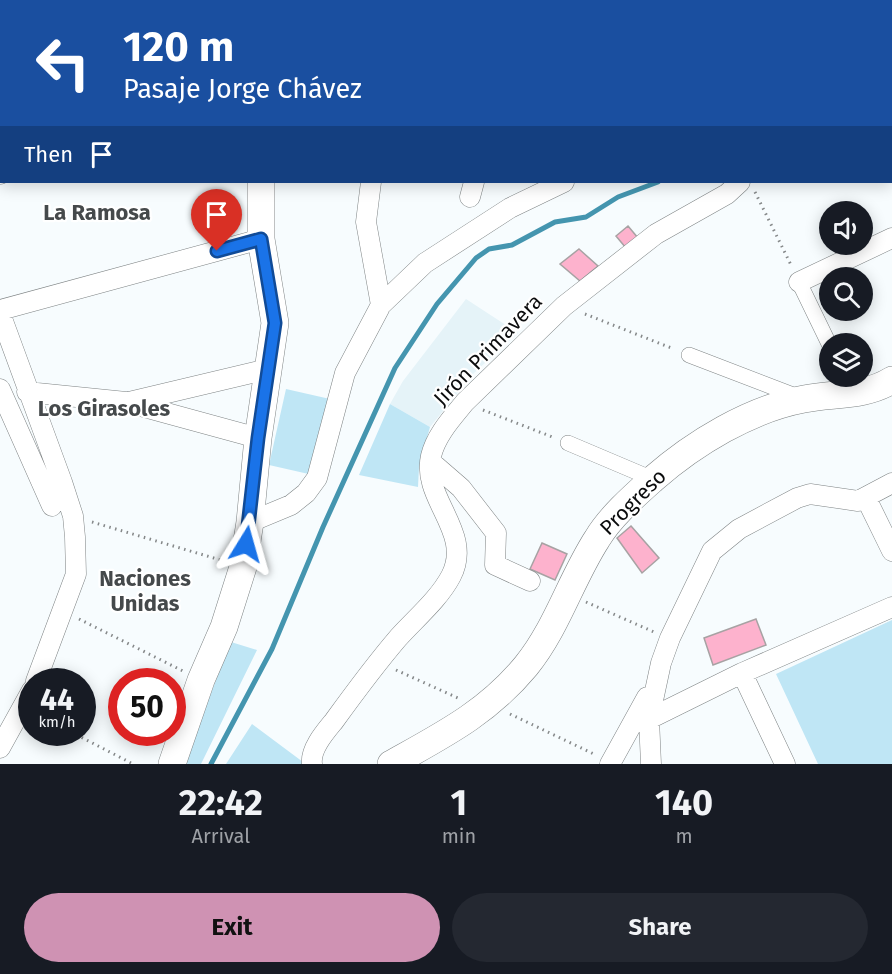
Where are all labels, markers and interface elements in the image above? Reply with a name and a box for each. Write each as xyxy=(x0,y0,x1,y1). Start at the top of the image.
text: 120 m xyxy=(123,22,234,72)
icon: left xyxy=(24,24,102,102)
text: Pasaje Jorge Chávez xyxy=(123,73,362,105)
icon: arrive xyxy=(85,138,118,171)
text: Then xyxy=(24,141,73,168)
pin xyxy=(191,189,242,251)
icon: arrive xyxy=(200,198,233,231)
district label: La Ramosa xyxy=(43,199,151,226)
map controls xyxy=(819,201,873,387)
button: sound xyxy=(819,201,873,255)
button: search xyxy=(819,267,873,321)
street label: Jirón Primavera xyxy=(428,289,548,411)
button: layers xyxy=(819,333,873,387)
district label: Los Girasoles xyxy=(38,395,171,422)
street label: Progreso xyxy=(594,463,672,541)
position arrow xyxy=(214,512,278,576)
district label: Naciones Unidas xyxy=(99,565,191,617)
speed limit sign: 50 xyxy=(108,668,186,746)
text: 44 xyxy=(40,682,74,718)
text: km/h xyxy=(38,713,76,731)
text: 22:42 xyxy=(179,781,263,825)
text: 1 xyxy=(451,781,467,825)
text: 140 xyxy=(655,781,713,825)
text: Arrival xyxy=(192,824,250,848)
text: min xyxy=(442,824,476,848)
text: m xyxy=(675,824,693,848)
button: Exit xyxy=(24,893,440,962)
button: Share xyxy=(452,893,868,962)

